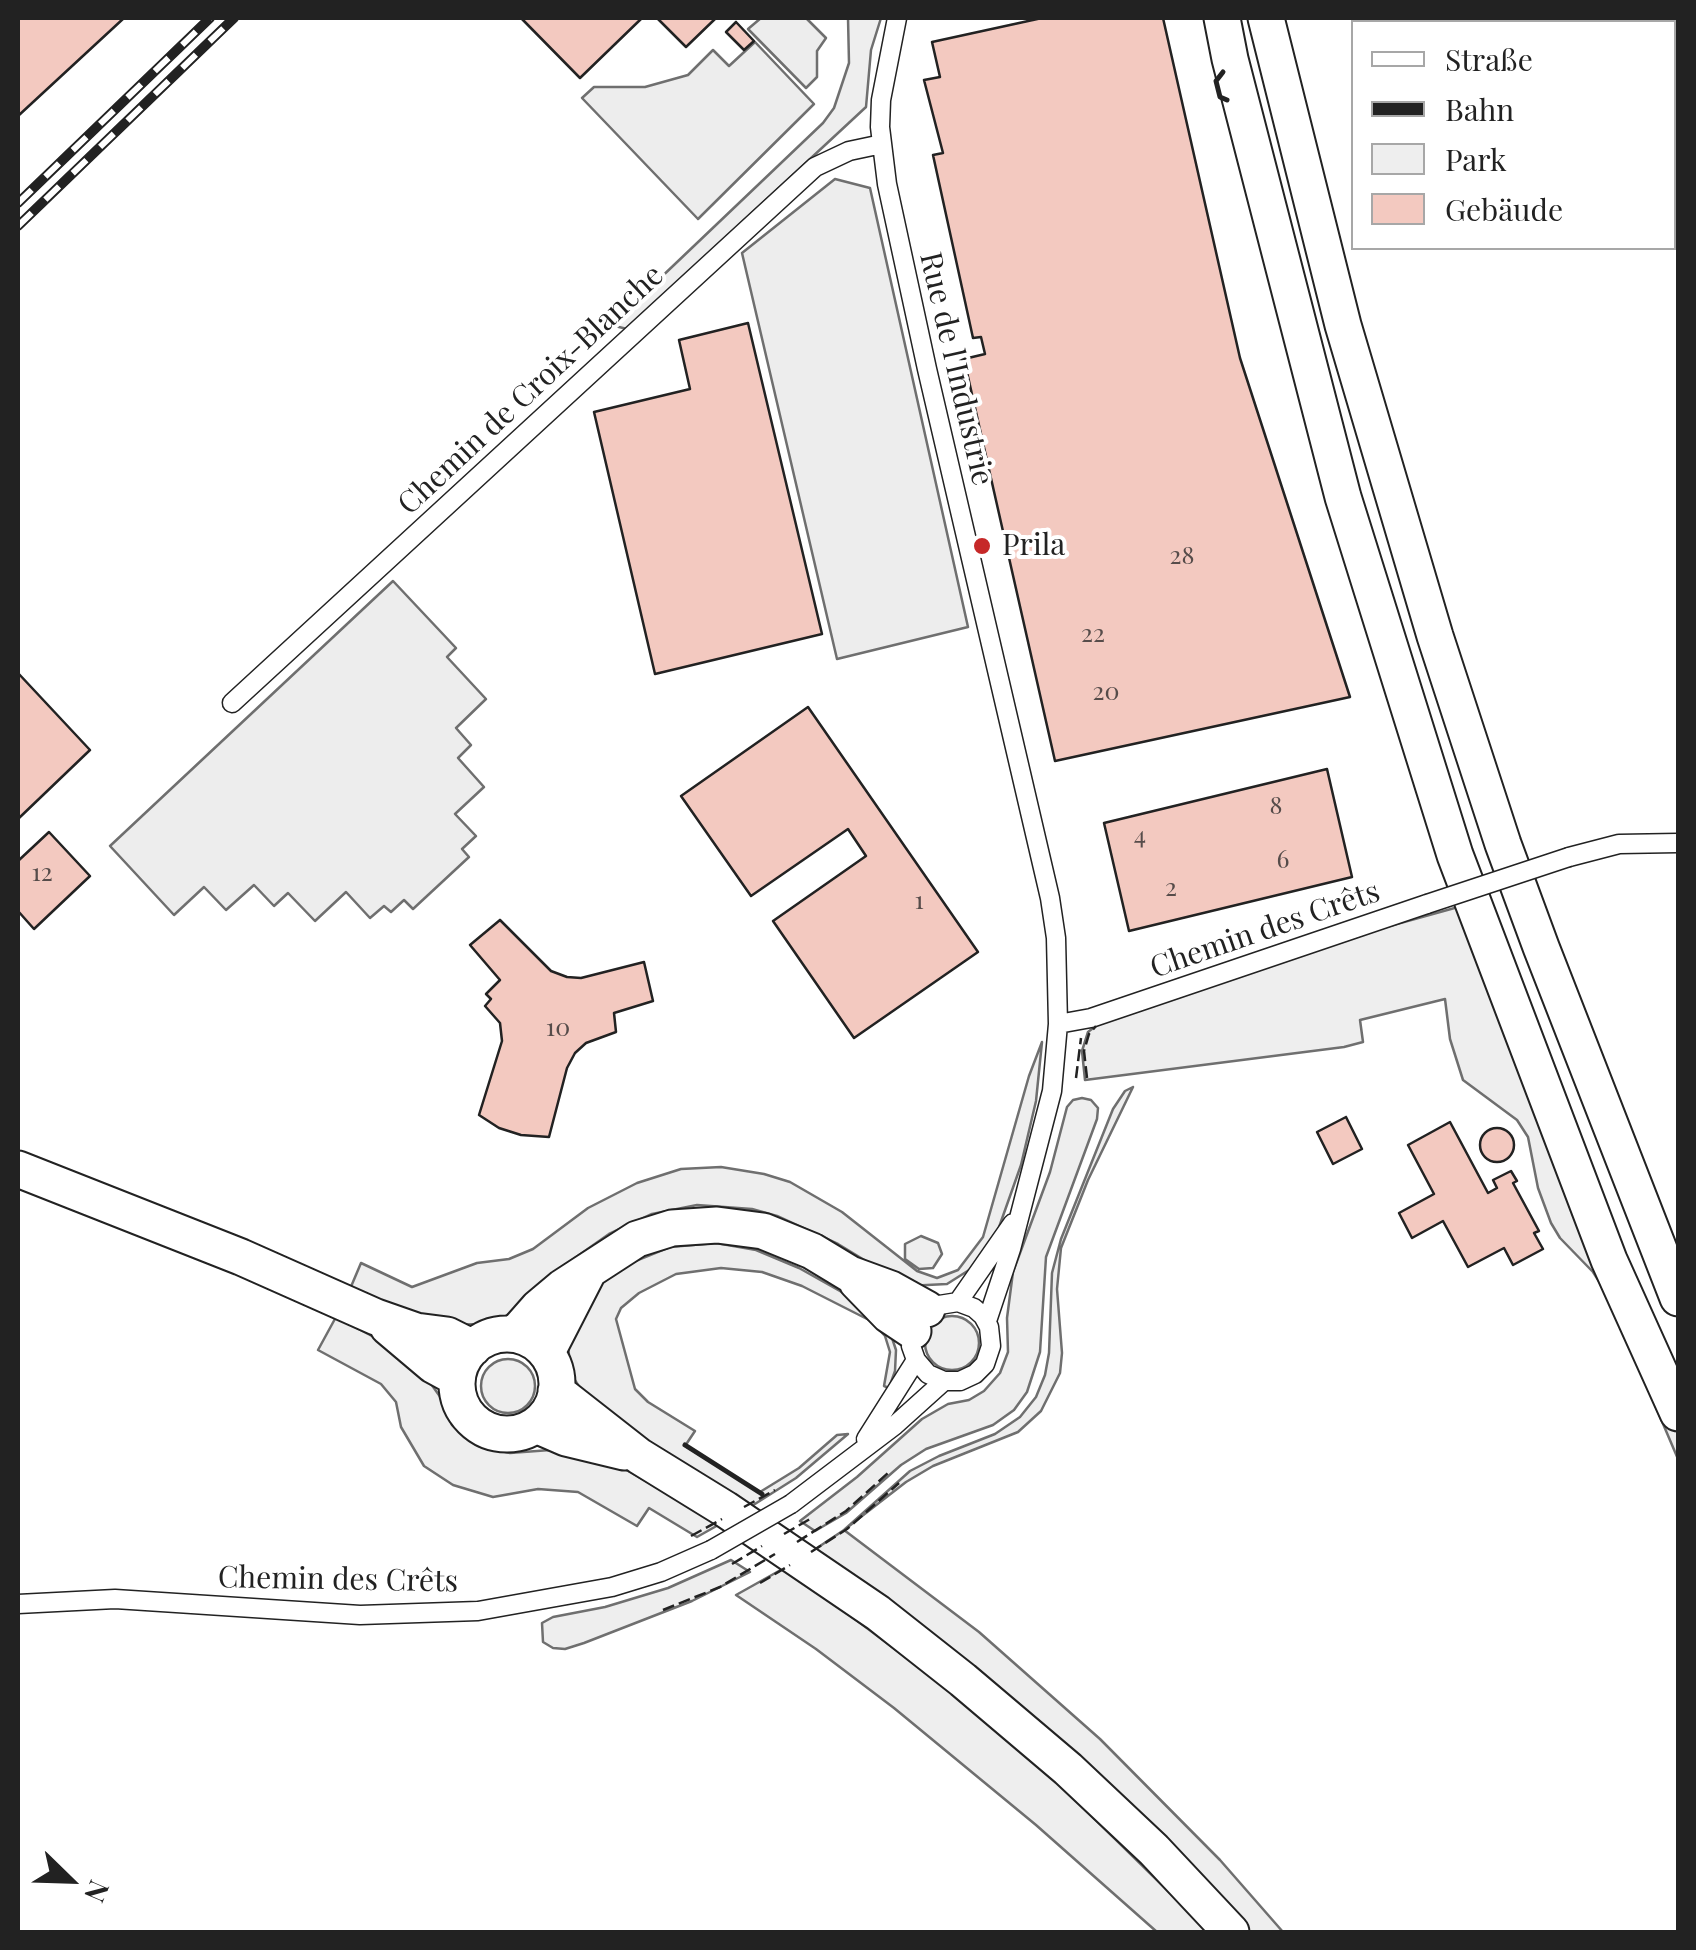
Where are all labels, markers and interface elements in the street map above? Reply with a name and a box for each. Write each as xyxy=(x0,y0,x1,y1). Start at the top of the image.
legend xyxy=(1351,20,1676,250)
text: Straße xyxy=(1445,39,1533,79)
text: Bahn xyxy=(1445,89,1514,129)
text: Park xyxy=(1445,139,1507,179)
text: Gebäude xyxy=(1445,189,1563,229)
street label: Rue de l'Industrie xyxy=(912,249,1000,489)
street label: Chemin de Croix-Blanche xyxy=(391,258,671,522)
place label: Prila xyxy=(1002,528,1065,564)
marker: Prila xyxy=(971,535,993,557)
house number: 28 xyxy=(1170,541,1194,571)
house number: 22 xyxy=(1081,619,1105,649)
house number: 20 xyxy=(1093,677,1119,707)
house number: 8 xyxy=(1270,791,1282,821)
house number: 4 xyxy=(1134,821,1146,851)
house number: 6 xyxy=(1277,845,1289,875)
house number: 12 xyxy=(31,858,53,888)
house number: 2 xyxy=(1165,873,1177,903)
street label: Chemin des Crêts xyxy=(1146,874,1384,986)
house number: 1 xyxy=(914,886,924,916)
house number: 10 xyxy=(546,1013,570,1043)
street label: Chemin des Crêts xyxy=(218,1560,458,1600)
north arrow xyxy=(20,1830,120,1930)
text: N xyxy=(77,1875,119,1908)

